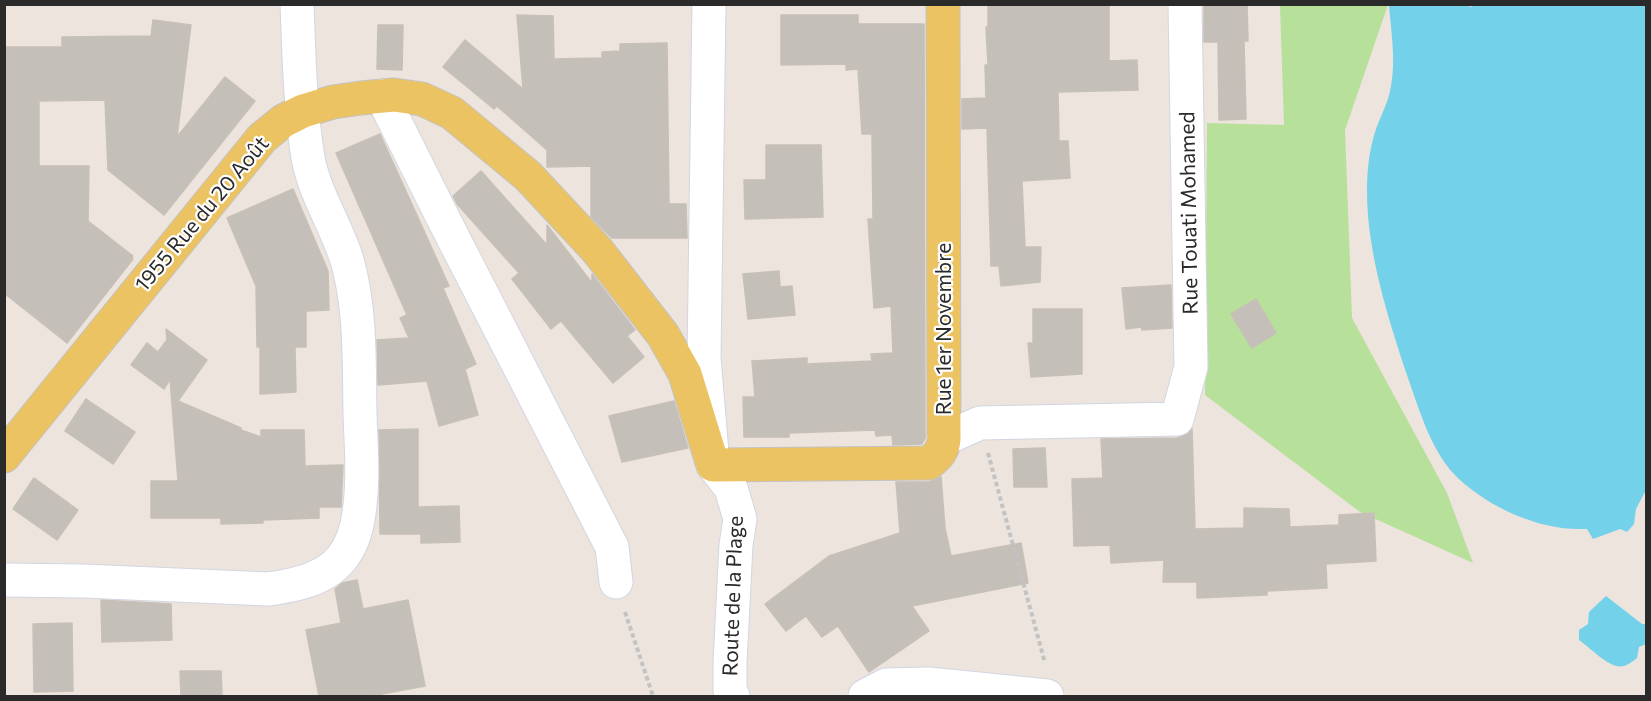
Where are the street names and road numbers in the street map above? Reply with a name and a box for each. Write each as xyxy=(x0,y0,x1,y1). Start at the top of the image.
street label: Rue Touati Mohamed xyxy=(1175,111,1203,315)
street label: 1955 Rue du 20 Août xyxy=(130,131,274,297)
street label: Rue 1er Novembre xyxy=(931,243,957,415)
street label: Route de la Plage xyxy=(718,515,748,677)

